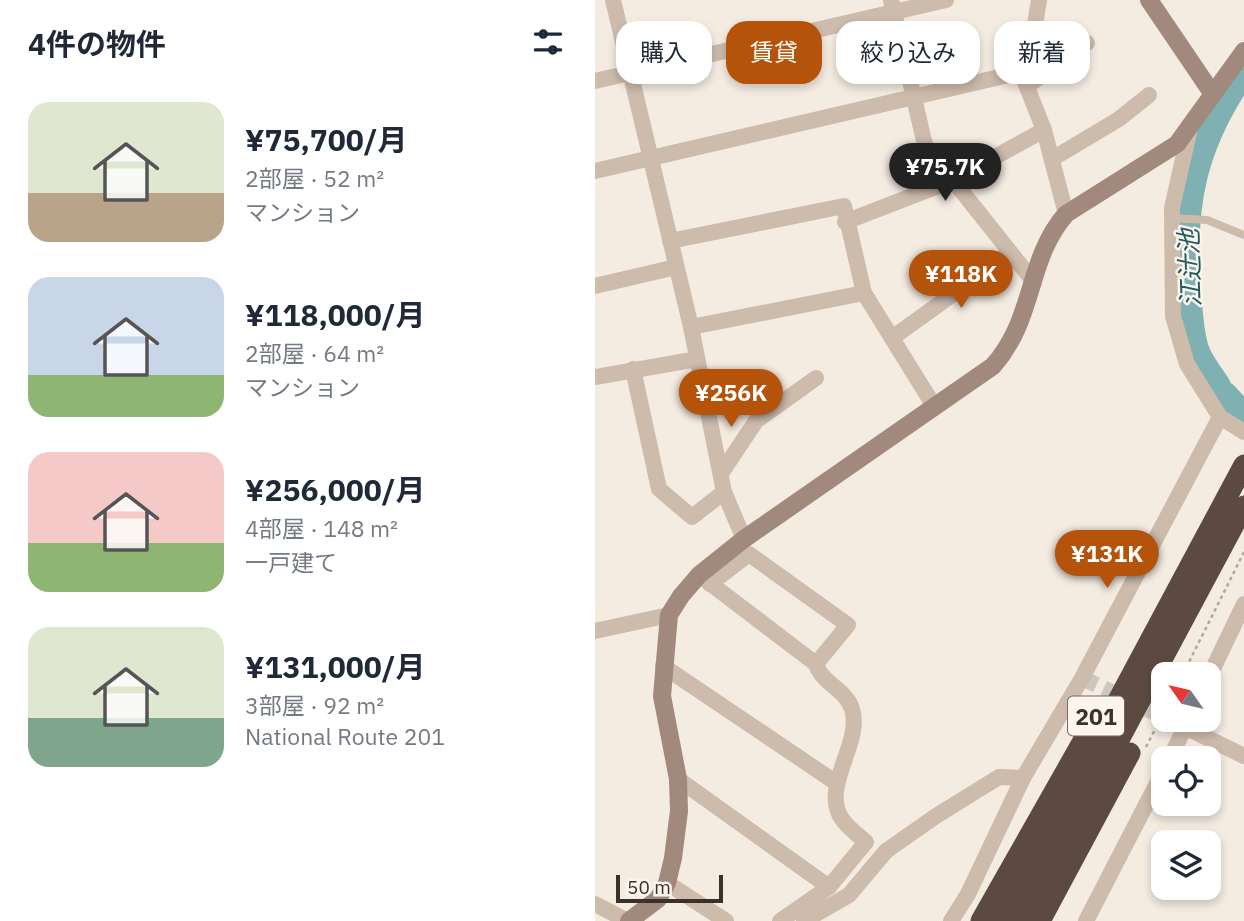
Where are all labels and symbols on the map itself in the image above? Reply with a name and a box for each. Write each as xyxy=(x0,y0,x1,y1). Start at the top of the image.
pin: ¥75.7K xyxy=(888,144,1002,203)
water label: 江辻池 xyxy=(1171,225,1207,308)
pin: ¥118K xyxy=(912,250,1010,310)
pin: ¥256K xyxy=(682,370,780,429)
pin: ¥131K xyxy=(1058,530,1156,590)
north arrow xyxy=(1151,662,1221,732)
road number: 201 xyxy=(1068,696,1124,736)
scale bar xyxy=(616,872,723,904)

